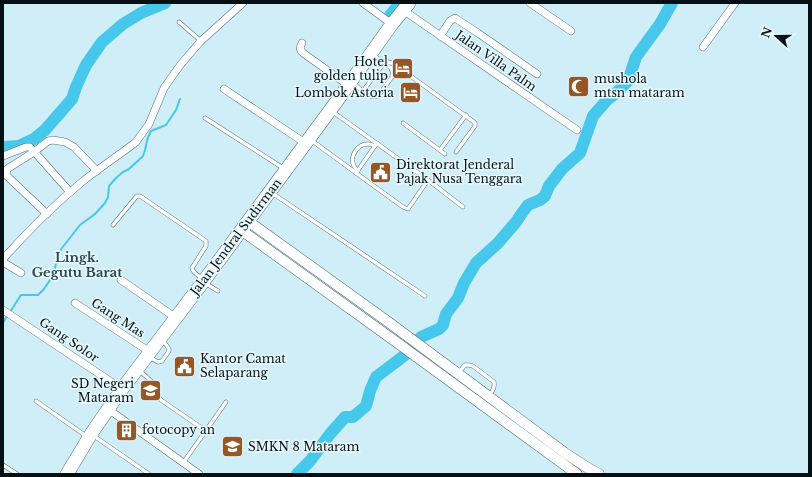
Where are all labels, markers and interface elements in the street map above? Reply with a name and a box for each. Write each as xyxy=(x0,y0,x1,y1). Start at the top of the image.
north arrow xyxy=(756,16,796,56)
text: N xyxy=(758,24,775,40)
street label: Jalan Villa Palm xyxy=(451,26,540,94)
place label: Hotel golden tulip xyxy=(314,54,388,83)
hotel icon: Hotel golden tulip xyxy=(390,56,416,82)
place label: mushola mtsn mataram xyxy=(594,71,685,100)
mosque icon: mushola mtsn mataram xyxy=(565,73,591,99)
hotel icon: Lombok Astoria xyxy=(397,80,423,106)
place label: Lombok Astoria xyxy=(295,85,394,100)
place label: Direktorat Jenderal Pajak Nusa Tenggara xyxy=(396,157,523,186)
public building icon: Direktorat Jenderal Pajak Nusa Tenggara xyxy=(368,159,394,185)
street label: Jalan Jendral Sudirman xyxy=(186,175,284,300)
district label: Lingk. Gegutu Barat xyxy=(32,249,122,281)
street label: Gang Mas xyxy=(89,295,148,340)
street label: Gang Solor xyxy=(37,314,102,365)
place label: Kantor Camat Selaparang xyxy=(200,351,286,380)
public building icon: Kantor Camat Selaparang xyxy=(172,353,198,379)
place label: SD Negeri Mataram xyxy=(71,376,134,405)
school or university icon: SD Negeri Mataram xyxy=(137,378,163,404)
building icon: fotocopy an xyxy=(113,417,139,443)
place label: fotocopy an xyxy=(142,422,215,437)
school or university icon: SMKN 8 Mataram xyxy=(220,434,246,460)
place label: SMKN 8 Mataram xyxy=(248,439,359,454)

